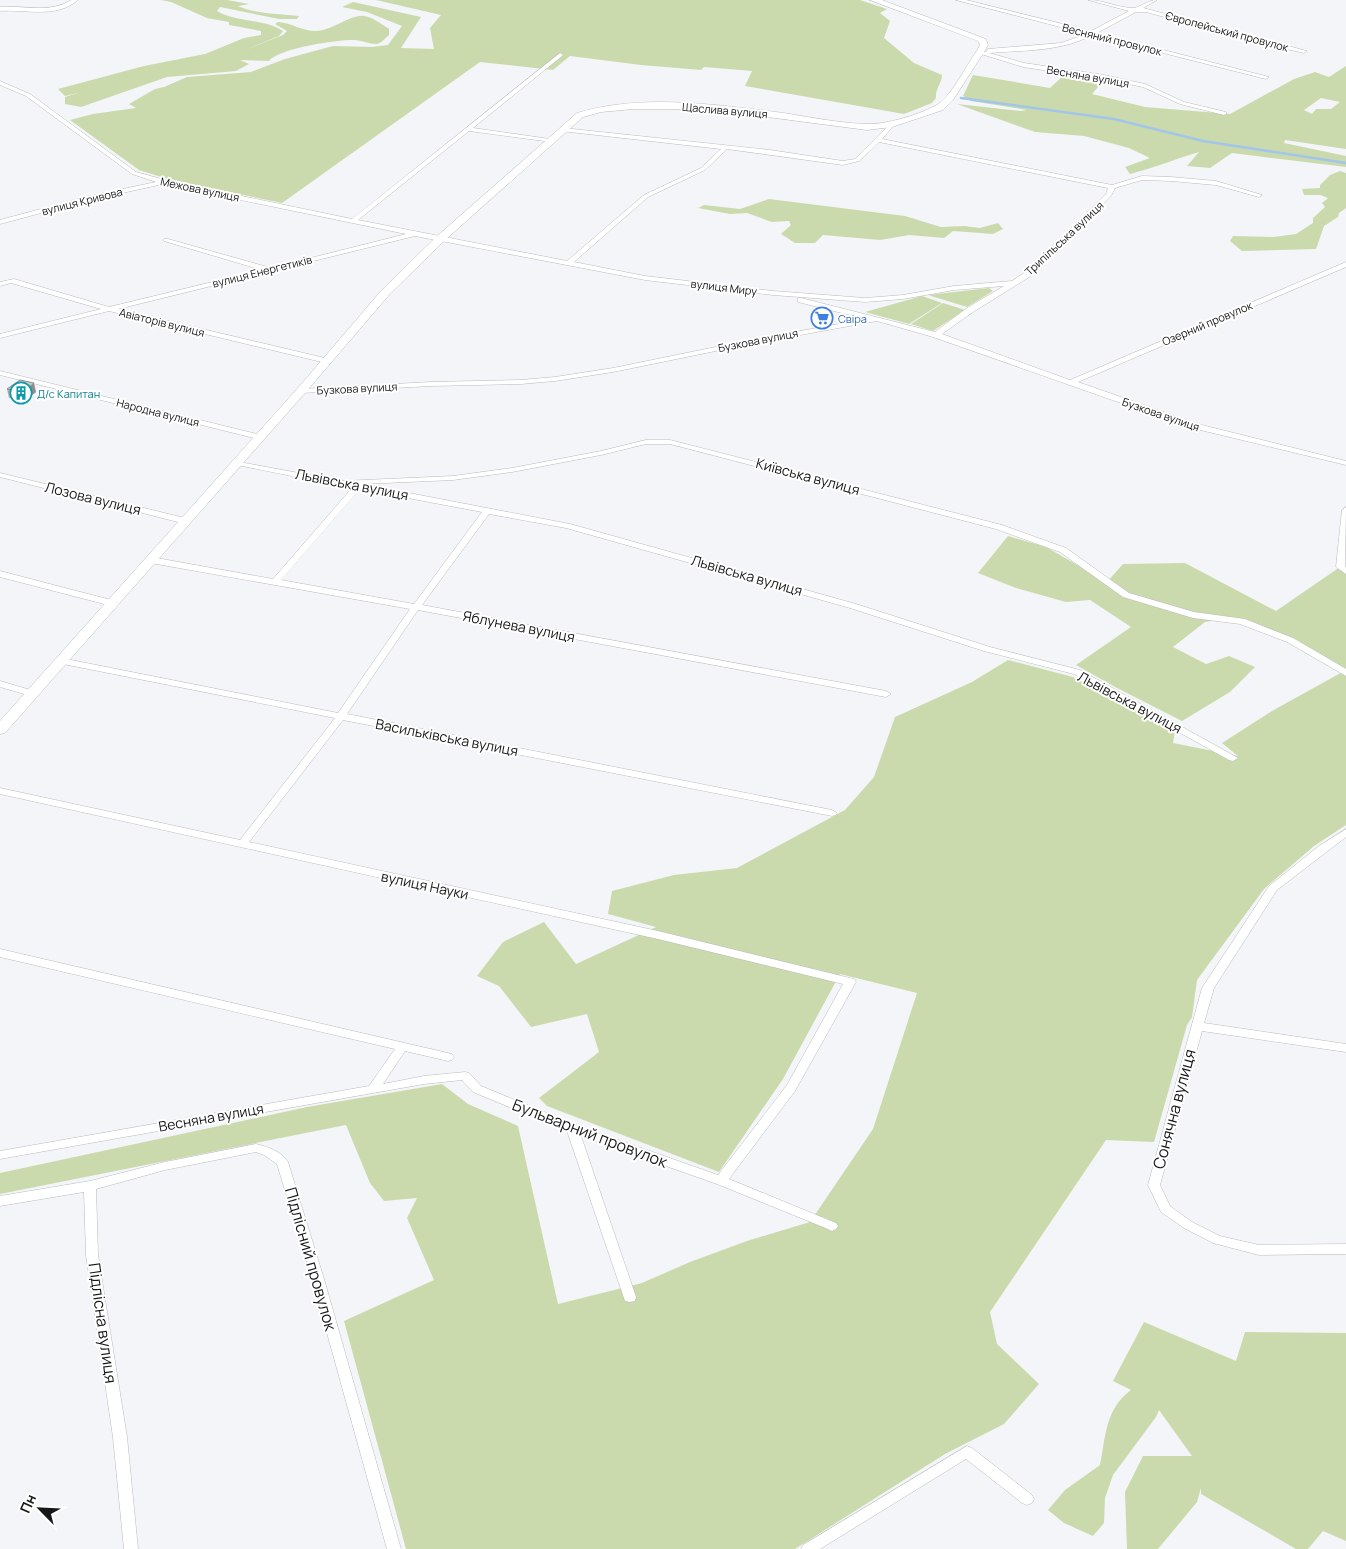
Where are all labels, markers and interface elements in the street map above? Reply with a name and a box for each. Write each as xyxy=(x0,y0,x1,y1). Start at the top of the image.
street label: Європейський провулок xyxy=(1164,7,1291,55)
street label: Весняний провулок xyxy=(1061,19,1164,59)
street label: Весняна вулиця xyxy=(1046,61,1130,91)
street label: Щаслива вулиця xyxy=(682,99,768,121)
street label: Межова вулиця xyxy=(159,173,241,205)
street label: вулиця Кривова xyxy=(40,184,124,218)
street label: Трипільська вулиця xyxy=(1021,198,1107,278)
street label: вулиця Енергетиків xyxy=(211,251,313,291)
street label: вулиця Миру xyxy=(690,275,758,299)
street label: Озерний провулок xyxy=(1160,297,1255,349)
street label: Авіаторів вулиця xyxy=(118,304,206,340)
supermarket icon: Свіра xyxy=(810,306,834,330)
place label: Свіра xyxy=(838,311,867,326)
street label: Бузкова вулиця xyxy=(717,325,799,355)
street label: Бузкова вулиця xyxy=(316,378,398,398)
building icon: Д/с Капитан xyxy=(9,381,33,405)
place label: Д/с Капитан xyxy=(37,386,100,401)
street label: Народна вулиця xyxy=(115,394,201,430)
street label: Бузкова вулиця xyxy=(1120,394,1202,434)
street label: Київська вулиця xyxy=(754,453,862,499)
street label: Львівська вулиця xyxy=(294,464,410,504)
street label: Лозова вулиця xyxy=(43,477,143,519)
street label: Львівська вулиця xyxy=(689,550,805,600)
street label: Яблунева вулиця xyxy=(461,606,577,646)
street label: Львівська вулиця xyxy=(1075,667,1185,737)
street label: Васильківська вулиця xyxy=(374,714,520,760)
street label: вулиця Науки xyxy=(379,866,471,904)
street label: Сонячна вулиця xyxy=(1147,1047,1201,1171)
street label: Бульварний провулок xyxy=(509,1093,672,1173)
street label: Весняна вулиця xyxy=(157,1098,265,1136)
street label: Підлісний провулок xyxy=(280,1185,342,1334)
street label: Підлісна вулиця xyxy=(84,1261,122,1385)
north arrow xyxy=(15,1484,65,1534)
text: Пн xyxy=(15,1491,40,1516)

